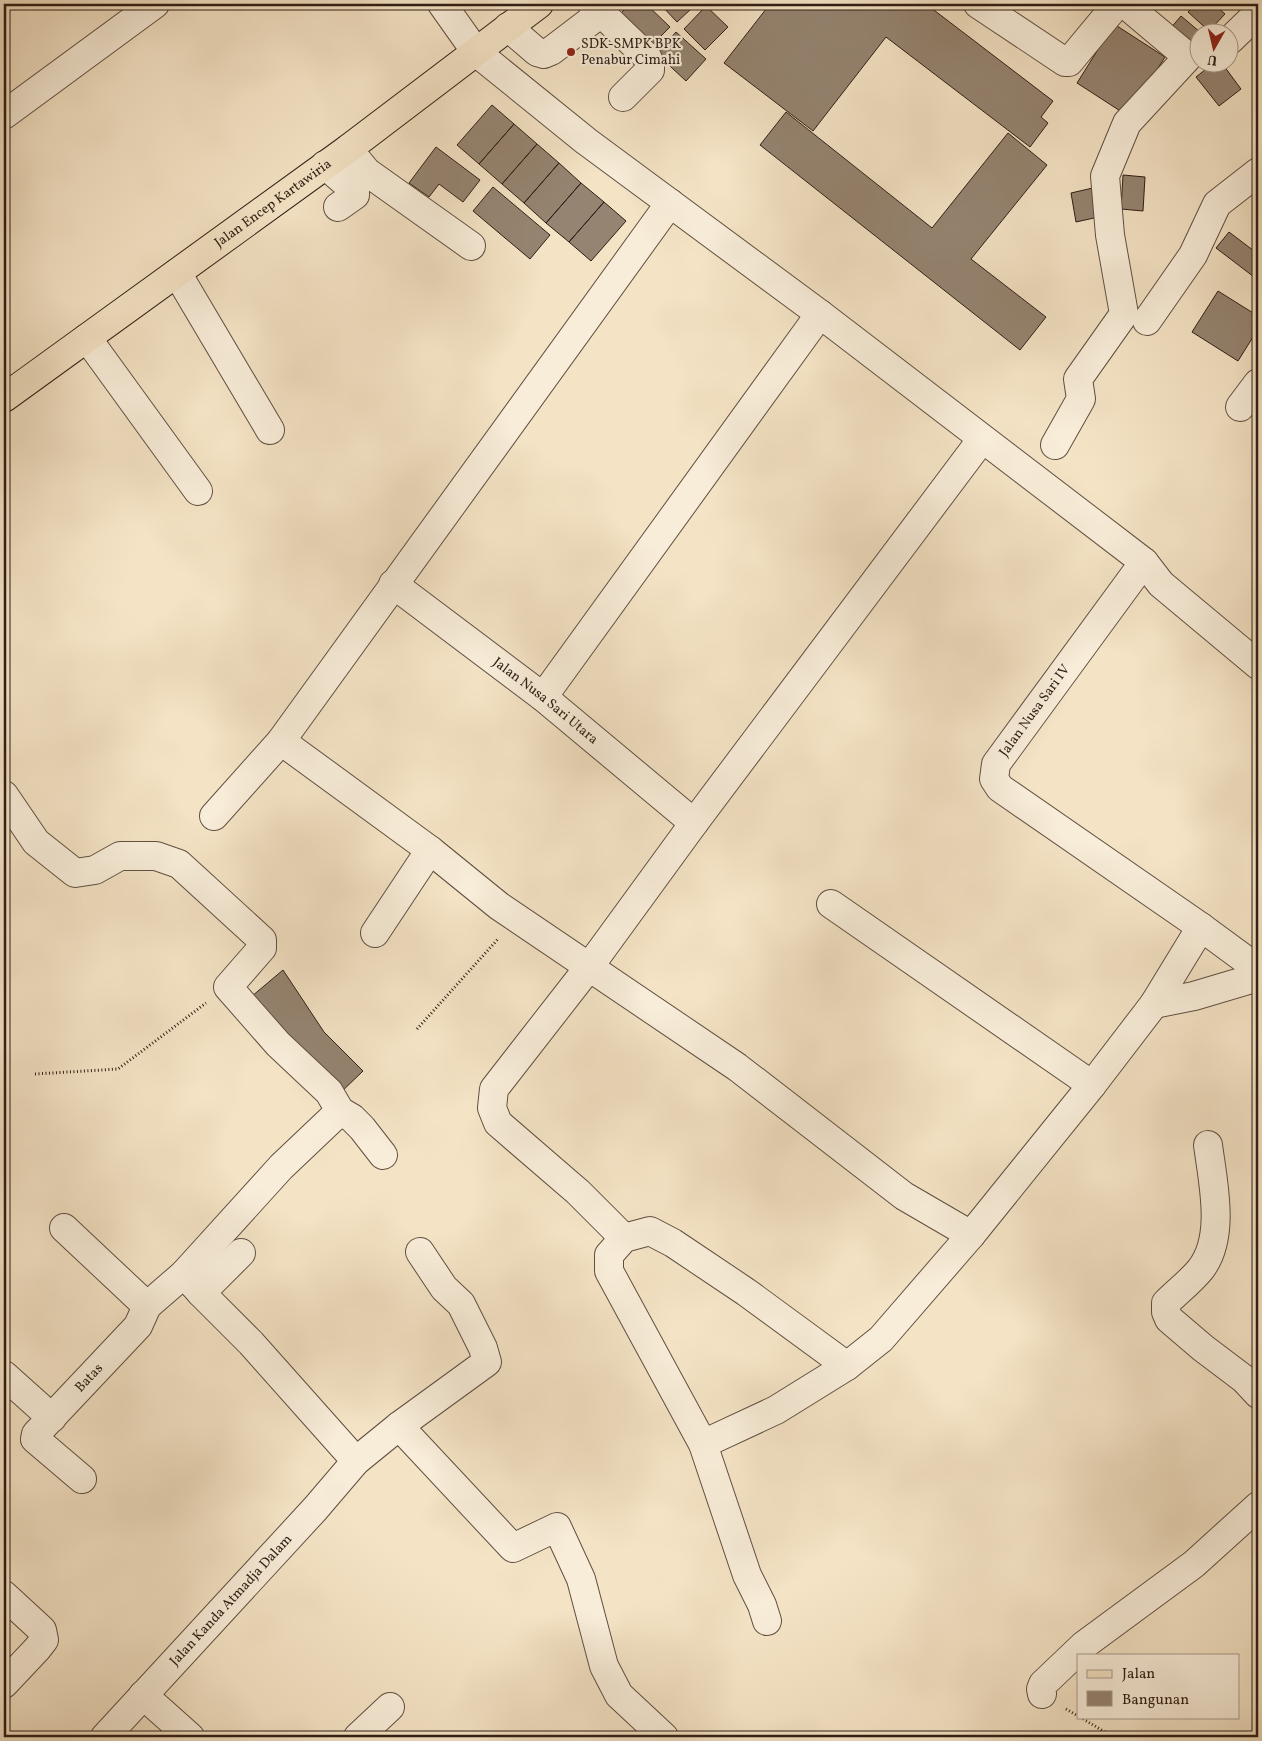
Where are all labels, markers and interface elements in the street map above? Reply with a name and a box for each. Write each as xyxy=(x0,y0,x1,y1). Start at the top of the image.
north arrow xyxy=(1190,22,1240,72)
place label: SDK-SMPK BPK Penabur Cimahi xyxy=(581,35,682,70)
marker: SDK-SMPK BPK Penabur Cimahi xyxy=(565,46,577,58)
text: U xyxy=(1206,49,1218,69)
street label: Jalan Encep Kartawiria xyxy=(210,154,335,252)
street label: Jalan Nusa Sari Utara xyxy=(489,653,602,749)
street label: Jalan Nusa Sari IV xyxy=(995,661,1075,761)
street label: Batas xyxy=(71,1359,107,1397)
street label: Jalan Kanda Atmadja Dalam xyxy=(165,1530,297,1670)
legend xyxy=(1077,1654,1240,1718)
text: Jalan xyxy=(1122,1664,1155,1685)
text: Bangunan xyxy=(1122,1690,1189,1711)

